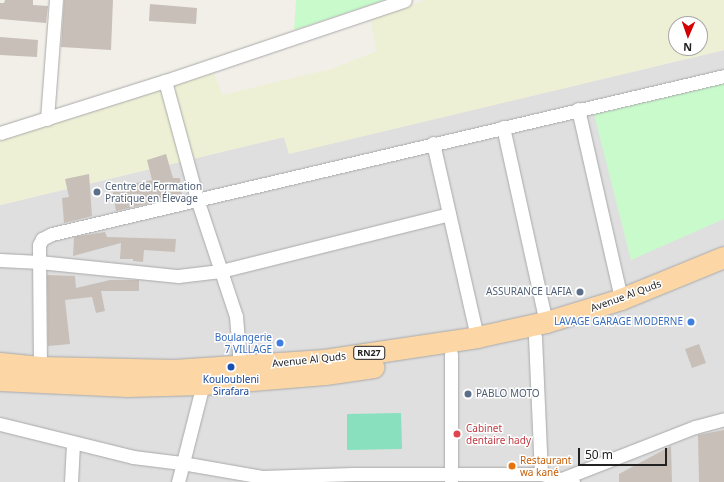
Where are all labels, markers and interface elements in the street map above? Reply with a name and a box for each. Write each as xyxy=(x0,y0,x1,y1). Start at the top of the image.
north arrow xyxy=(668,16,708,56)
text: N xyxy=(683,40,692,55)
place label: Centre de Formation Pratique en Élevage xyxy=(105,180,202,204)
marker: Centre de Formation Pratique en Élevage xyxy=(92,187,102,197)
street label: Avenue Al Quds xyxy=(589,278,663,314)
place label: ASSURANCE LAFIA xyxy=(486,286,572,298)
marker: ASSURANCE LAFIA xyxy=(575,287,585,297)
place label: LAVAGE GARAGE MODERNE xyxy=(554,316,683,328)
marker: LAVAGE GARAGE MODERNE xyxy=(686,317,696,327)
place label: Boulangerie 7 VILLAGE xyxy=(215,331,272,354)
marker: Boulangerie 7 VILLAGE xyxy=(275,338,285,348)
road number: RN27 xyxy=(353,346,385,360)
street label: Avenue Al Quds xyxy=(271,350,347,370)
marker: Kouloubleni Sirafara xyxy=(226,362,236,372)
place label: Kouloubleni Sirafara xyxy=(203,373,259,396)
place label: PABLO MOTO xyxy=(476,388,540,400)
marker: PABLO MOTO xyxy=(463,389,473,399)
place label: Cabinet dentaire hady xyxy=(466,422,531,446)
marker: Cabinet dentaire hady xyxy=(451,428,463,440)
scale bar xyxy=(580,440,669,466)
text: 50 m xyxy=(585,446,613,463)
place label: Restaurant wa kané xyxy=(520,454,571,478)
marker: Restaurant wa kané xyxy=(507,461,517,471)

